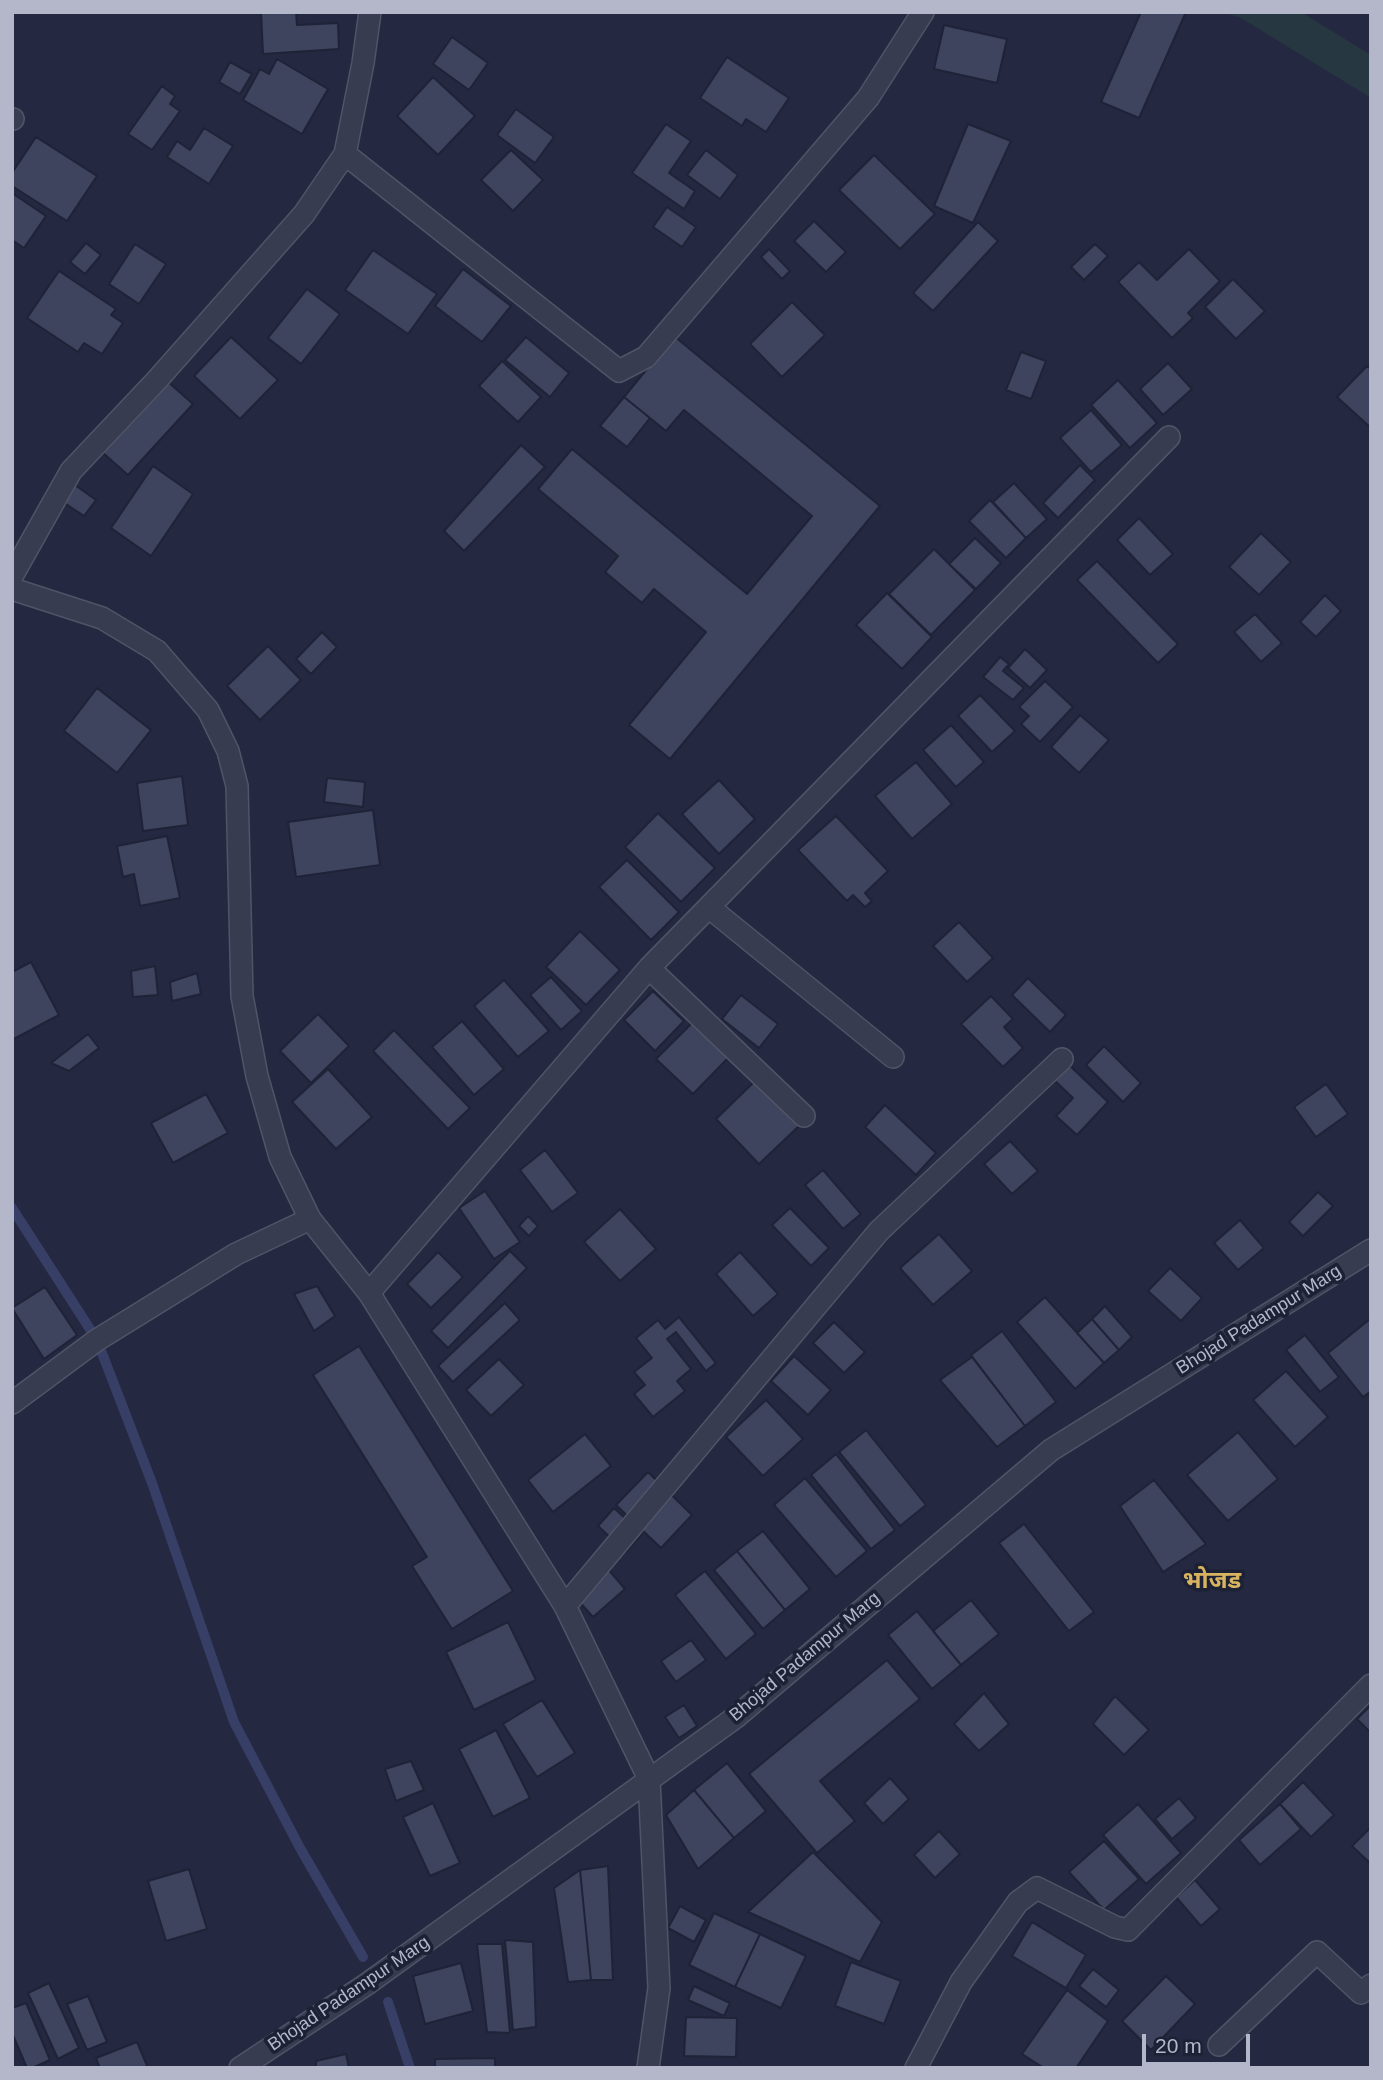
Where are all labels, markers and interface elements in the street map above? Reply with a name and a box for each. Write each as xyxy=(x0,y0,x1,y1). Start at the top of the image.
street label: Bhojad Padampur Marg xyxy=(1173,1260,1345,1380)
district label: भोजड xyxy=(1183,1567,1241,1595)
street label: Bhojad Padampur Marg xyxy=(725,1588,885,1726)
street label: Bhojad Padampur Marg xyxy=(264,1932,434,2056)
scale bar xyxy=(1145,2021,1254,2064)
text: 20 m xyxy=(1155,2034,1202,2057)

